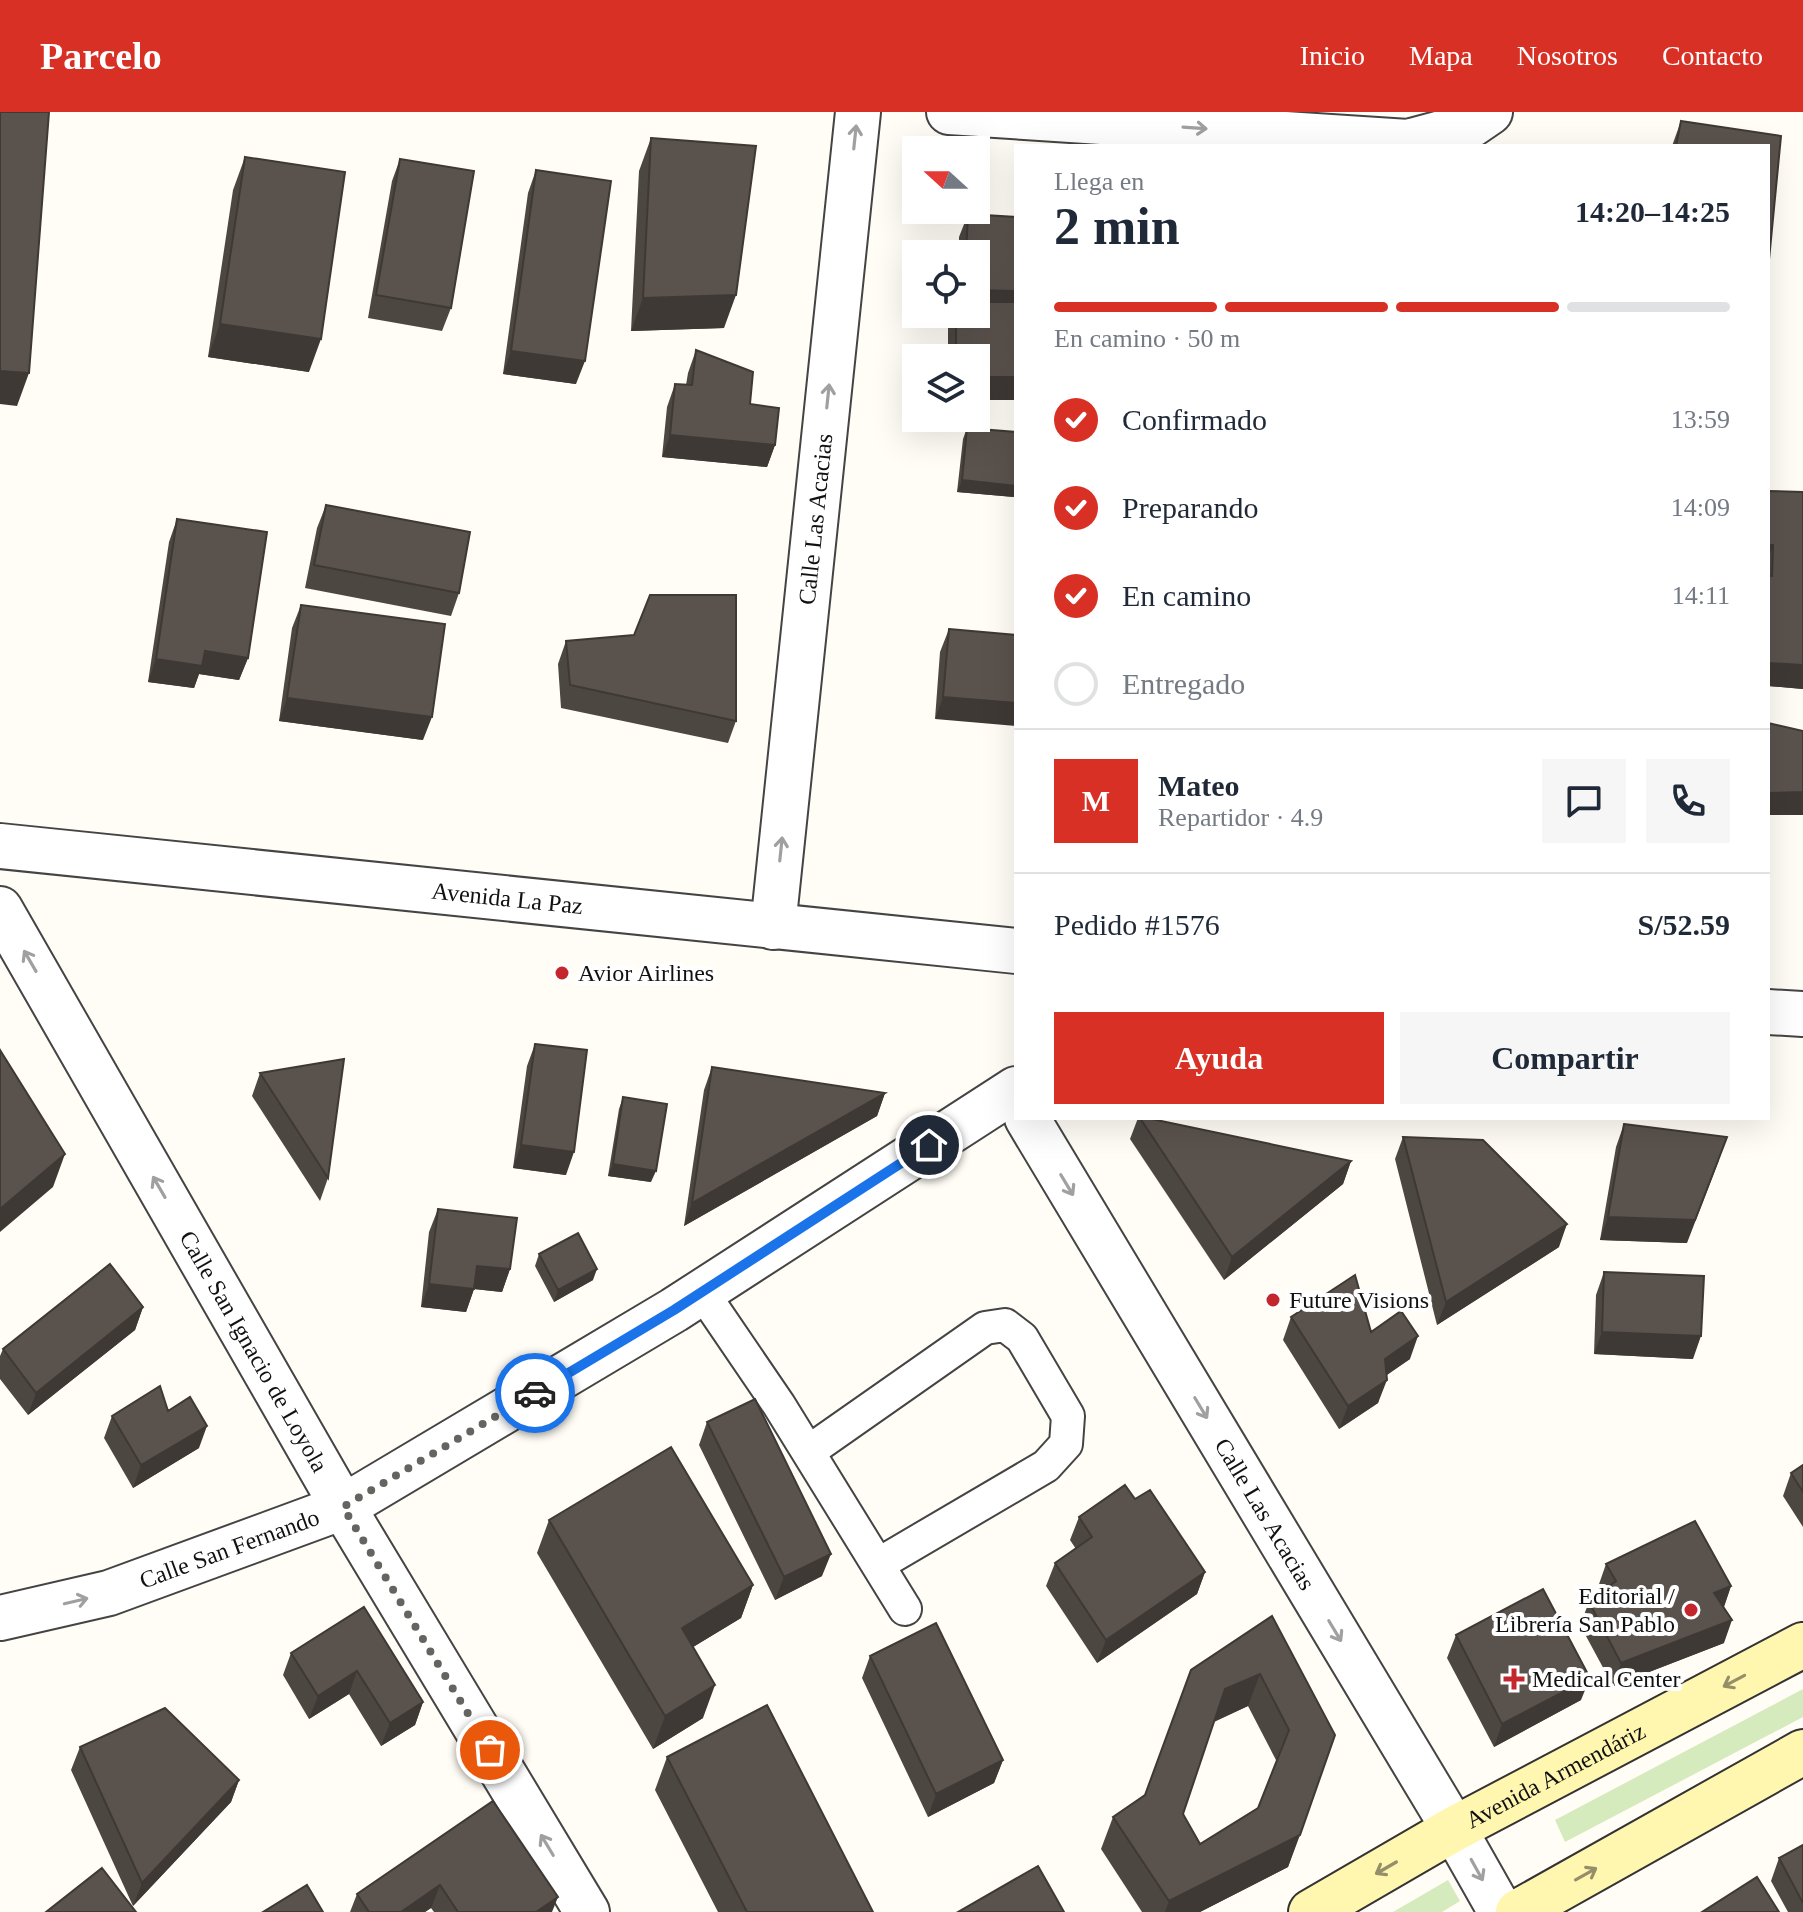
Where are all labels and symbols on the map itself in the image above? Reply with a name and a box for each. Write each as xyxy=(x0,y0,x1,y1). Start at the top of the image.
one-way arrow xyxy=(1181,121,1208,136)
one-way arrow xyxy=(847,124,862,151)
north arrow xyxy=(902,136,990,224)
one-way arrow xyxy=(820,383,835,410)
street label: Calle Las Acacias xyxy=(794,432,837,606)
one-way arrow xyxy=(773,836,788,863)
street label: Avenida La Paz xyxy=(431,878,584,919)
one-way arrow xyxy=(22,950,38,973)
place label: Avior Airlines xyxy=(578,960,714,986)
marker: Avior Airlines xyxy=(553,964,571,982)
pin xyxy=(895,1111,963,1179)
one-way arrow xyxy=(1059,1173,1075,1196)
one-way arrow xyxy=(151,1176,167,1199)
street label: Calle San Ignacio de Loyola xyxy=(174,1226,333,1477)
place label: Future Visions xyxy=(1289,1287,1429,1313)
marker: Future Visions xyxy=(1264,1291,1282,1309)
courier xyxy=(495,1353,575,1433)
one-way arrow xyxy=(1193,1396,1209,1419)
street label: Calle Las Acacias xyxy=(1209,1434,1320,1594)
street label: Calle San Fernando xyxy=(136,1504,323,1594)
place label: Editorial / Librería San Pablo xyxy=(1495,1583,1675,1637)
one-way arrow xyxy=(63,1593,88,1608)
marker: Editorial / Librería San Pablo xyxy=(1682,1601,1700,1619)
one-way arrow xyxy=(1327,1619,1343,1642)
place label: Medical Center xyxy=(1532,1666,1681,1692)
marker: Medical Center xyxy=(1503,1668,1525,1690)
one-way arrow xyxy=(1723,1673,1746,1689)
pin xyxy=(456,1716,524,1784)
street label: Avenida Armendáriz xyxy=(1461,1718,1649,1833)
one-way arrow xyxy=(539,1834,555,1857)
one-way arrow xyxy=(1470,1858,1485,1882)
one-way arrow xyxy=(1375,1861,1399,1876)
one-way arrow xyxy=(1574,1866,1597,1882)

